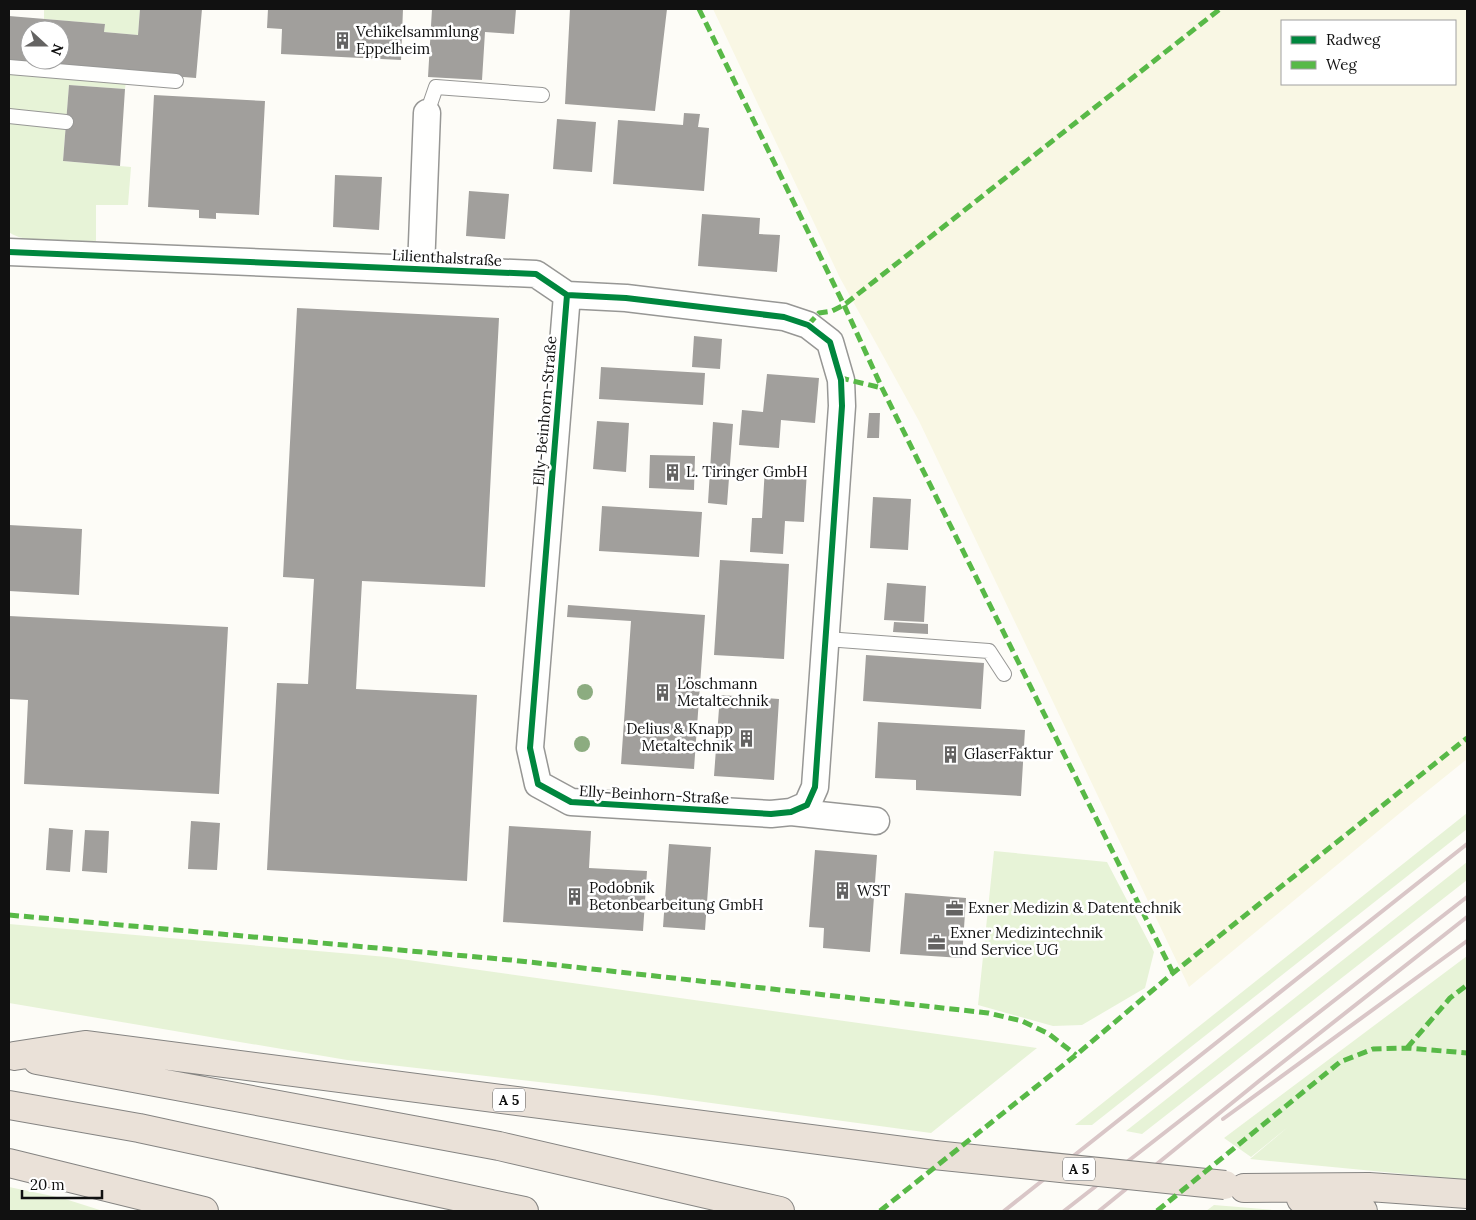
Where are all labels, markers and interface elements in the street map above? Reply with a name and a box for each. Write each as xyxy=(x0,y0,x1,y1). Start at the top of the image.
north arrow xyxy=(20,20,70,70)
legend xyxy=(1281,20,1456,85)
place label: Vehikelsammlung Eppelheim xyxy=(355,22,479,58)
text: Radweg xyxy=(1326,30,1381,49)
building icon: Vehikelsammlung Eppelheim xyxy=(332,31,352,51)
text: N xyxy=(47,41,67,58)
text: Weg xyxy=(1326,55,1357,74)
street label: Lilienthalstraße xyxy=(392,245,503,270)
street label: Elly-Beinhorn-Straße xyxy=(528,335,561,487)
building icon: L. Tiringer GmbH xyxy=(662,462,682,482)
place label: L. Tiringer GmbH xyxy=(686,462,808,481)
place label: Löschmann Metaltechnik xyxy=(677,674,769,710)
building icon: Löschmann Metaltechnik xyxy=(653,683,673,703)
place label: Delius & Knapp Metaltechnik xyxy=(626,719,733,755)
building icon: Delius & Knapp Metaltechnik xyxy=(737,728,757,748)
building icon: GlaserFaktur xyxy=(940,744,960,764)
place label: GlaserFaktur xyxy=(964,744,1054,763)
street label: Elly-Beinhorn-Straße xyxy=(578,781,730,808)
place label: Podobnik Betonbearbeitung GmbH xyxy=(589,878,763,914)
building icon: WST xyxy=(833,881,853,901)
place label: WST xyxy=(857,881,890,900)
building icon: Podobnik Betonbearbeitung GmbH xyxy=(565,887,585,907)
office icon: Exner Medizin & Datentechnik xyxy=(944,898,964,918)
place label: Exner Medizin & Datentechnik xyxy=(968,898,1181,917)
place label: Exner Medizintechnik und Service UG xyxy=(950,923,1103,959)
office icon: Exner Medizintechnik und Service UG xyxy=(926,932,946,952)
road number: A 5 xyxy=(493,1088,525,1112)
road number: A 5 xyxy=(1063,1158,1095,1180)
scale bar xyxy=(22,1168,102,1200)
text: 20 m xyxy=(30,1175,65,1194)

